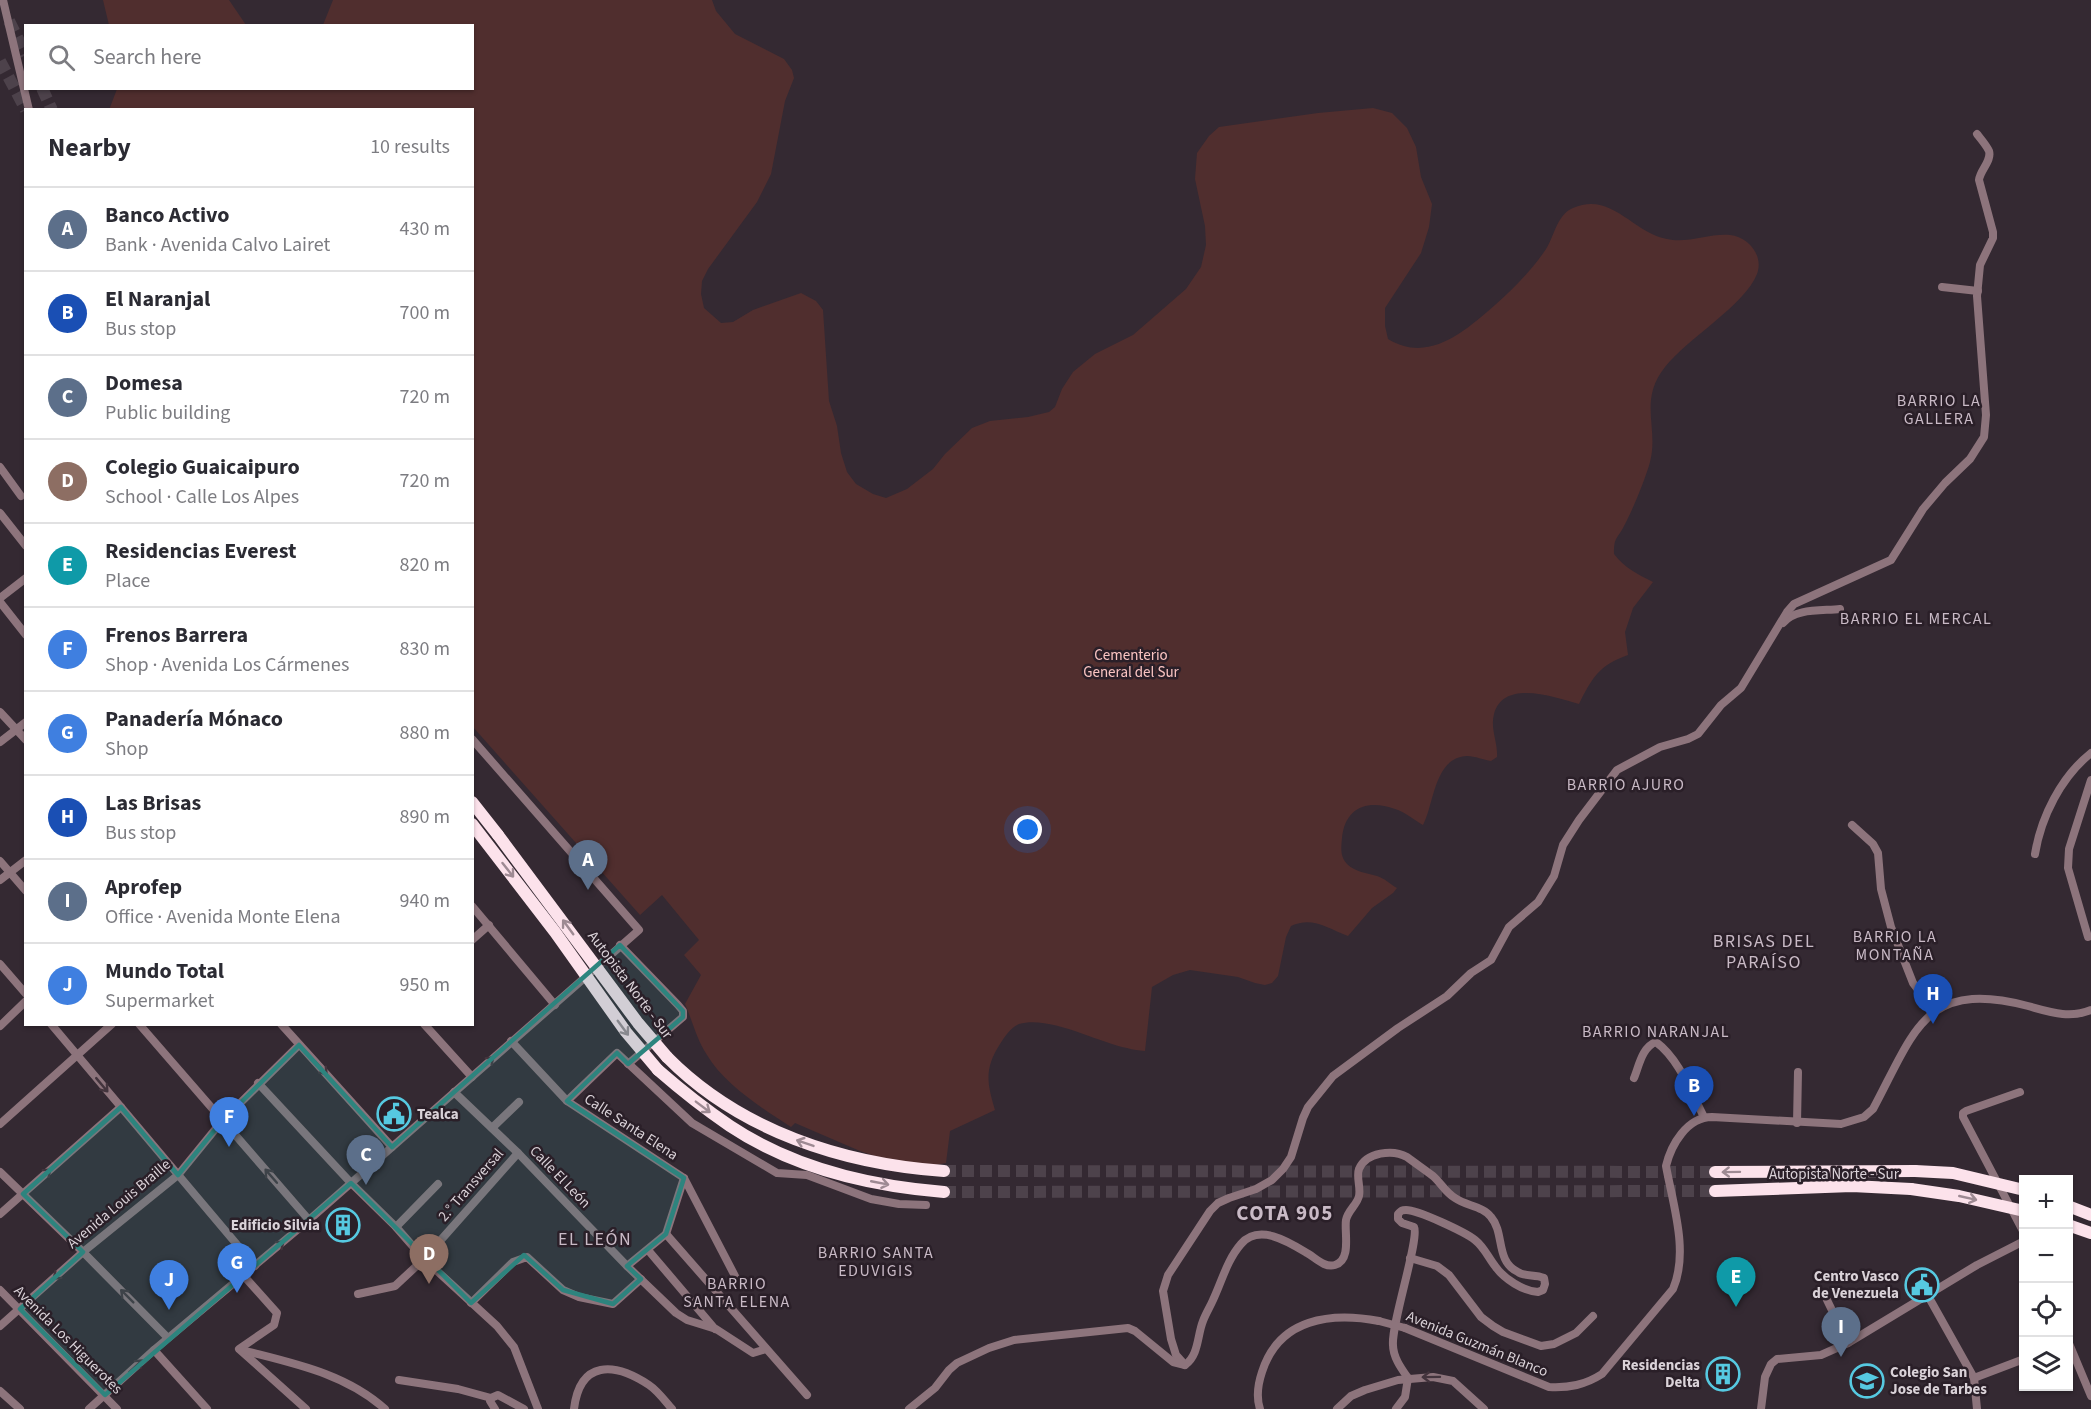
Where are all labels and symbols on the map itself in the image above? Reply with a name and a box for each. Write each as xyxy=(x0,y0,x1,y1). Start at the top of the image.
district label: BARRIO LA GALLERA xyxy=(1897,390,1981,430)
district label: BARRIO EL MERCAL xyxy=(1840,608,1992,630)
park label: Cementerio General del Sur xyxy=(1083,645,1180,683)
district label: BARRIO AJURO xyxy=(1567,774,1685,796)
your location xyxy=(1013,815,1042,844)
pin: A xyxy=(568,840,608,890)
one-way arrow xyxy=(502,862,514,878)
one-way arrow xyxy=(561,920,574,936)
district label: BARRIO LA MONTAÑA xyxy=(1853,926,1937,966)
street label: Autopista Norte - Sur xyxy=(583,927,678,1044)
district label: BRISAS DEL PARAÍSO xyxy=(1713,929,1815,975)
pin: H xyxy=(1914,974,1952,1024)
one-way arrow xyxy=(617,1019,629,1035)
district label: BARRIO NARANJAL xyxy=(1582,1021,1730,1043)
one-way arrow xyxy=(479,1056,494,1070)
one-way arrow xyxy=(313,1060,327,1075)
pin: B xyxy=(1674,1066,1714,1116)
one-way arrow xyxy=(95,1077,109,1092)
street label: Calle Santa Elena xyxy=(580,1089,682,1165)
public building icon: Tealca xyxy=(376,1096,412,1132)
pin: F xyxy=(210,1098,248,1147)
one-way arrow xyxy=(695,1100,711,1113)
place label: Tealca xyxy=(417,1104,459,1125)
pin: C xyxy=(346,1136,386,1185)
one-way arrow xyxy=(796,1136,815,1147)
street label: Calle El León xyxy=(525,1141,595,1213)
street label: 2.° Transversal xyxy=(433,1144,509,1226)
street label: Avenida Louis Braille xyxy=(63,1154,175,1254)
street label: Autopista Norte - Sur xyxy=(1769,1164,1900,1185)
one-way arrow xyxy=(1721,1166,1741,1178)
one-way arrow xyxy=(36,1168,51,1182)
one-way arrow xyxy=(264,1169,278,1184)
one-way arrow xyxy=(870,1178,890,1189)
one-way arrow xyxy=(1957,1193,1977,1204)
district label: COTA 905 xyxy=(1236,1198,1334,1228)
building icon: Edificio Silvia xyxy=(325,1207,361,1243)
place label: Edificio Silvia xyxy=(231,1215,320,1236)
district label: EL LEÓN xyxy=(558,1227,632,1252)
pin: D xyxy=(410,1234,448,1284)
one-way arrow xyxy=(269,1240,285,1253)
district label: BARRIO SANTA EDUVIGIS xyxy=(818,1242,934,1282)
pin: G xyxy=(218,1244,256,1293)
pin: E xyxy=(1716,1258,1756,1307)
pin: J xyxy=(150,1260,188,1310)
one-way arrow xyxy=(53,1266,68,1280)
place label: Centro Vasco de Venezuela xyxy=(1812,1266,1899,1304)
public building icon: Centro Vasco de Venezuela xyxy=(1904,1267,1940,1303)
district label: BARRIO SANTA ELENA xyxy=(683,1273,791,1313)
street label: Avenida Los Higuerotes xyxy=(9,1281,127,1399)
one-way arrow xyxy=(120,1289,135,1304)
street label: Avenida Guzmán Blanco xyxy=(1403,1306,1551,1382)
pin: I xyxy=(1822,1308,1860,1357)
place label: Residencias Delta xyxy=(1622,1355,1700,1393)
building icon: Residencias Delta xyxy=(1705,1356,1741,1392)
one-way arrow xyxy=(128,1359,143,1373)
place label: Colegio San Jose de Tarbes xyxy=(1890,1362,1987,1400)
school or university icon: Colegio San Jose de Tarbes xyxy=(1849,1363,1885,1399)
one-way arrow xyxy=(1421,1372,1441,1383)

